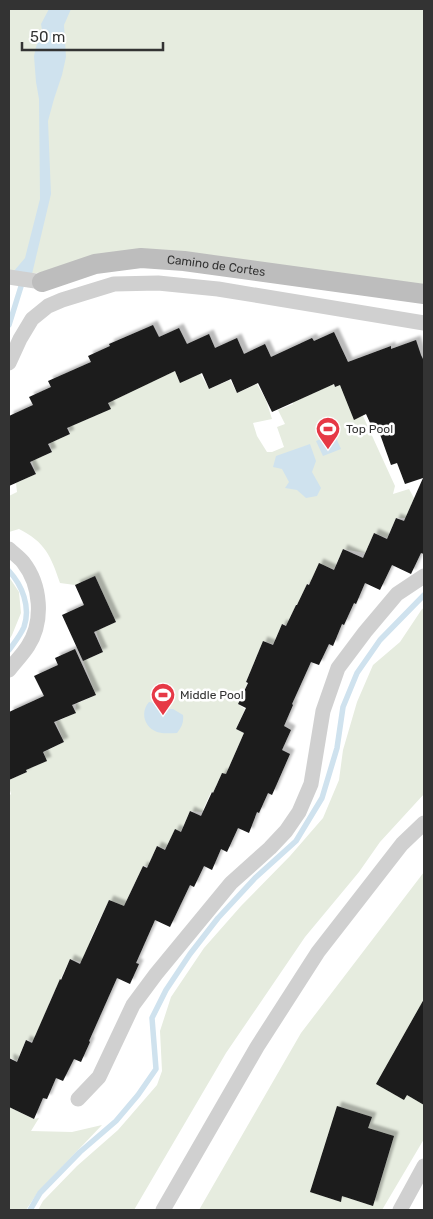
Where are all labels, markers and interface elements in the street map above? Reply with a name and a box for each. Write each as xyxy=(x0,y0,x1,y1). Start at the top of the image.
scale bar xyxy=(22,20,164,52)
text: 50 m xyxy=(30,28,65,46)
street label: Camino de Cortes xyxy=(167,253,266,279)
sports icon: Top Pool xyxy=(315,416,341,450)
place label: Top Pool xyxy=(346,422,393,436)
sports icon: Middle Pool xyxy=(150,682,176,716)
place label: Middle Pool xyxy=(180,688,244,702)

